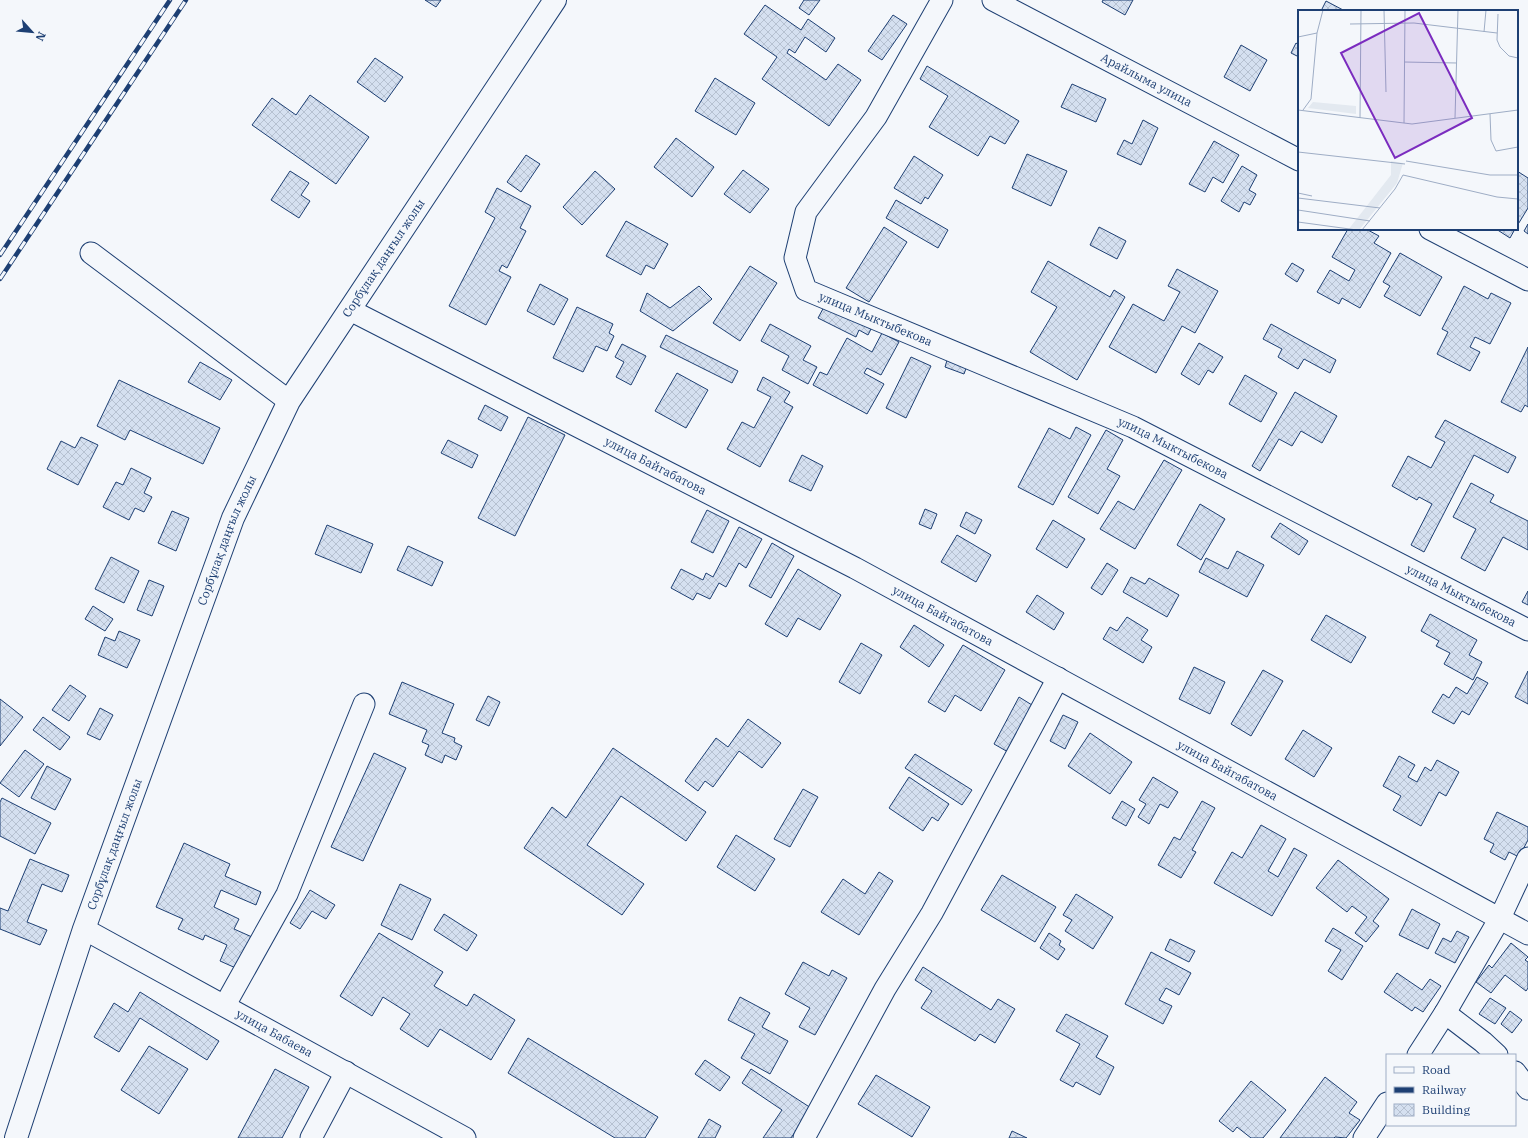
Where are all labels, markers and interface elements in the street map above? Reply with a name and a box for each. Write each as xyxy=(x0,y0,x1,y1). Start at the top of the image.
inset map xyxy=(1298,10,1518,230)
north arrow xyxy=(12,12,52,52)
text: N xyxy=(33,29,49,44)
street label: Арайлыма улица xyxy=(1098,50,1195,110)
street label: Сорбұлақ даңғыл жолы xyxy=(339,196,428,320)
street label: улица Мыктыбекова xyxy=(817,288,935,349)
street label: улица Мыктыбекова xyxy=(1116,414,1231,482)
street label: улица Байгабатова xyxy=(602,433,709,498)
street label: Сорбұлақ даңғыл жолы xyxy=(194,472,260,607)
street label: улица Мыктыбекова xyxy=(1404,561,1519,630)
street label: улица Байгабатова xyxy=(890,582,996,649)
street label: улица Байгабатова xyxy=(1175,737,1281,804)
street label: Сорбұлақ даңғыл жолы xyxy=(84,776,145,912)
street label: улица Бабаева xyxy=(233,1006,316,1060)
legend xyxy=(1386,1054,1516,1126)
text: Road xyxy=(1422,1062,1451,1077)
text: Railway xyxy=(1422,1082,1467,1097)
text: Building xyxy=(1422,1102,1470,1117)

